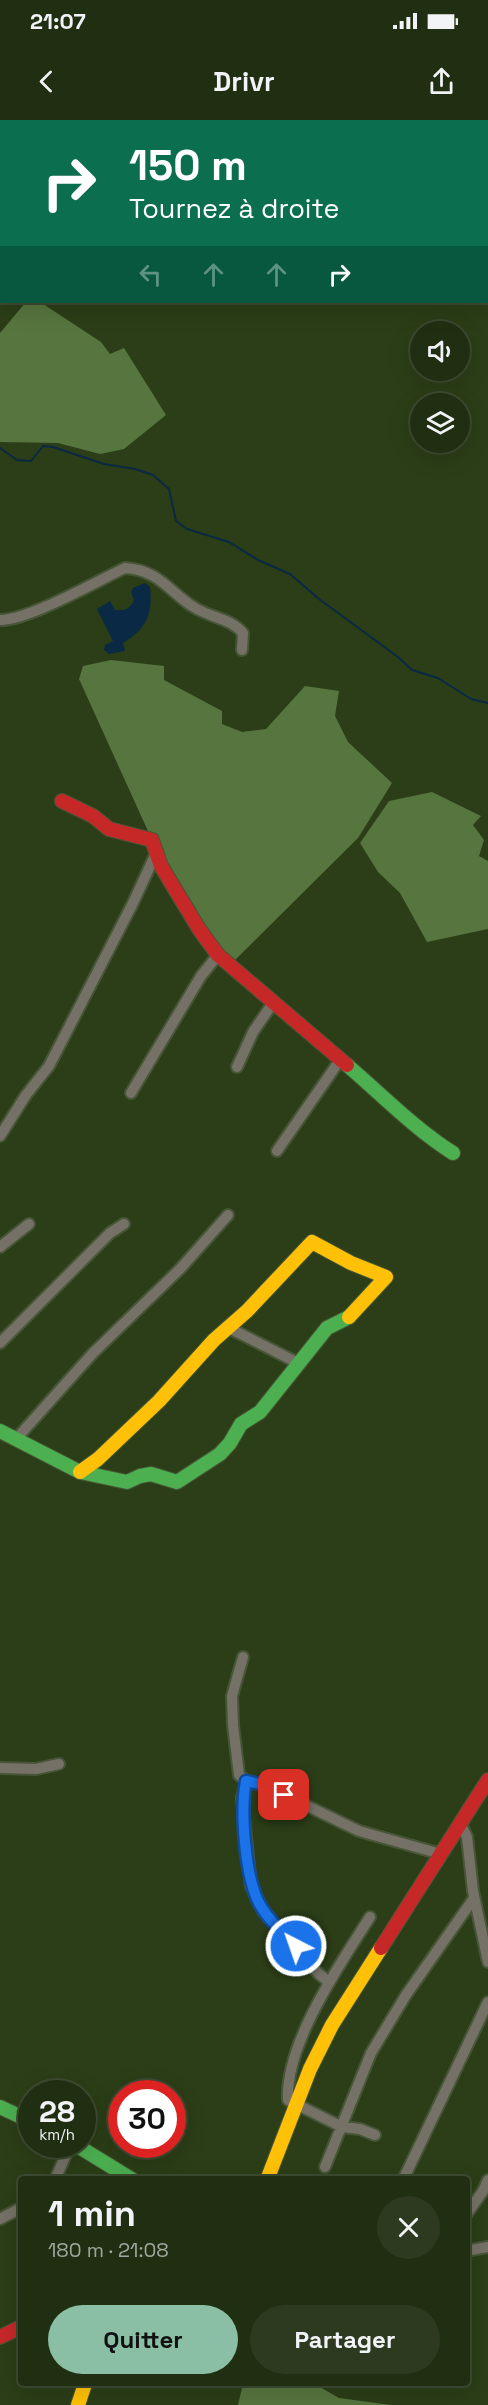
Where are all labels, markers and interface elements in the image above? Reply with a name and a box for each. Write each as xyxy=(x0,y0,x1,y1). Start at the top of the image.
text: 21:07 xyxy=(30,7,86,35)
text: Drivr xyxy=(213,64,275,99)
icon: back xyxy=(30,65,63,98)
icon: share xyxy=(425,65,458,98)
text: 150 m xyxy=(129,139,247,192)
icon: right xyxy=(30,144,108,222)
text: Tournez à droite xyxy=(129,191,339,226)
icon: left xyxy=(134,258,167,291)
icon: ahead xyxy=(197,258,230,291)
icon: ahead xyxy=(260,258,293,291)
icon: right xyxy=(323,258,356,291)
map controls xyxy=(410,321,470,453)
button: sound xyxy=(410,321,470,381)
button: layers xyxy=(410,393,470,453)
pin xyxy=(258,1769,309,1820)
icon: arrive xyxy=(267,1778,300,1811)
position arrow xyxy=(264,1914,328,1978)
speed limit sign: 30 xyxy=(108,2080,186,2158)
text: 28 xyxy=(39,2092,75,2131)
text: km/h xyxy=(39,2125,75,2144)
text: 1 min xyxy=(48,2191,136,2237)
button: close xyxy=(377,2196,440,2259)
text: 180 m · 21:08 xyxy=(48,2237,169,2263)
button: Quitter xyxy=(48,2305,238,2374)
button: Partager xyxy=(250,2305,440,2374)

